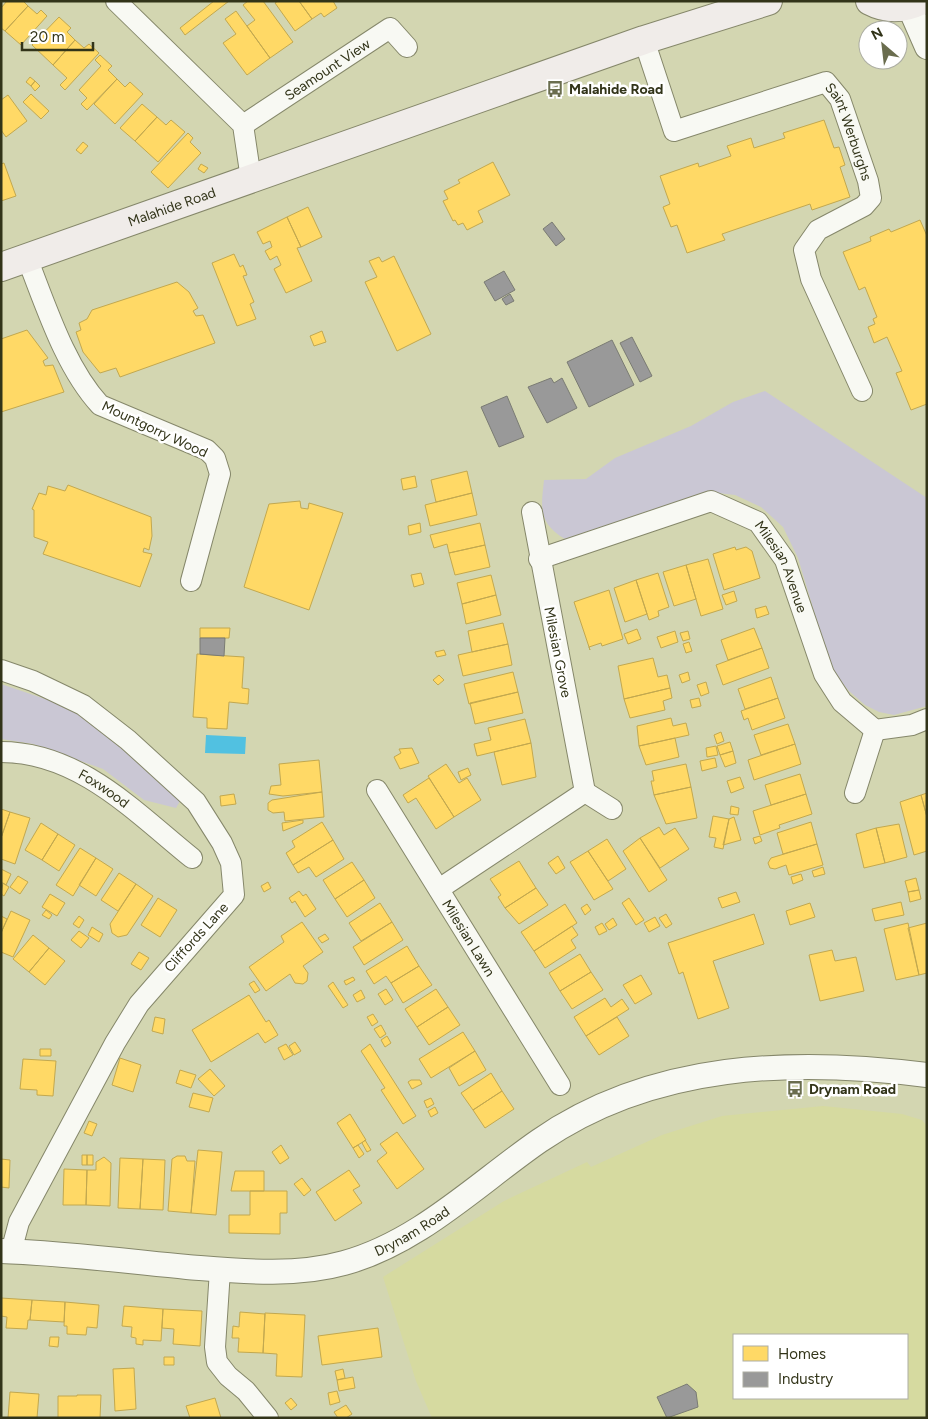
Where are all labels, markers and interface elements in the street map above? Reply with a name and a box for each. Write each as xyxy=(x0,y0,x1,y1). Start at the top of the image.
scale bar xyxy=(22,20,94,52)
north arrow xyxy=(858,20,908,70)
text: N xyxy=(868,24,886,44)
text: 20 m xyxy=(30,28,64,46)
street label: Seamount View xyxy=(281,35,374,104)
bus stop icon: Malahide Road xyxy=(545,79,565,99)
street label: Saint Werburghs xyxy=(821,80,875,183)
place label: Malahide Road xyxy=(569,81,663,98)
street label: Malahide Road xyxy=(126,184,218,231)
street label: Mountgorry Wood xyxy=(99,397,210,461)
street label: Milesian Avenue xyxy=(751,518,811,615)
street label: Milesian Grove xyxy=(540,605,575,699)
street label: Foxwood xyxy=(75,766,132,812)
street label: Milesian Lawn xyxy=(438,897,499,980)
street label: Cliffords Lane xyxy=(161,899,232,976)
bus stop icon: Drynam Road xyxy=(785,1079,805,1099)
place label: Drynam Road xyxy=(809,1081,896,1098)
street label: Drynam Road xyxy=(372,1203,453,1260)
legend xyxy=(733,1334,908,1399)
text: Homes xyxy=(778,1345,826,1363)
text: Industry xyxy=(778,1370,833,1388)

